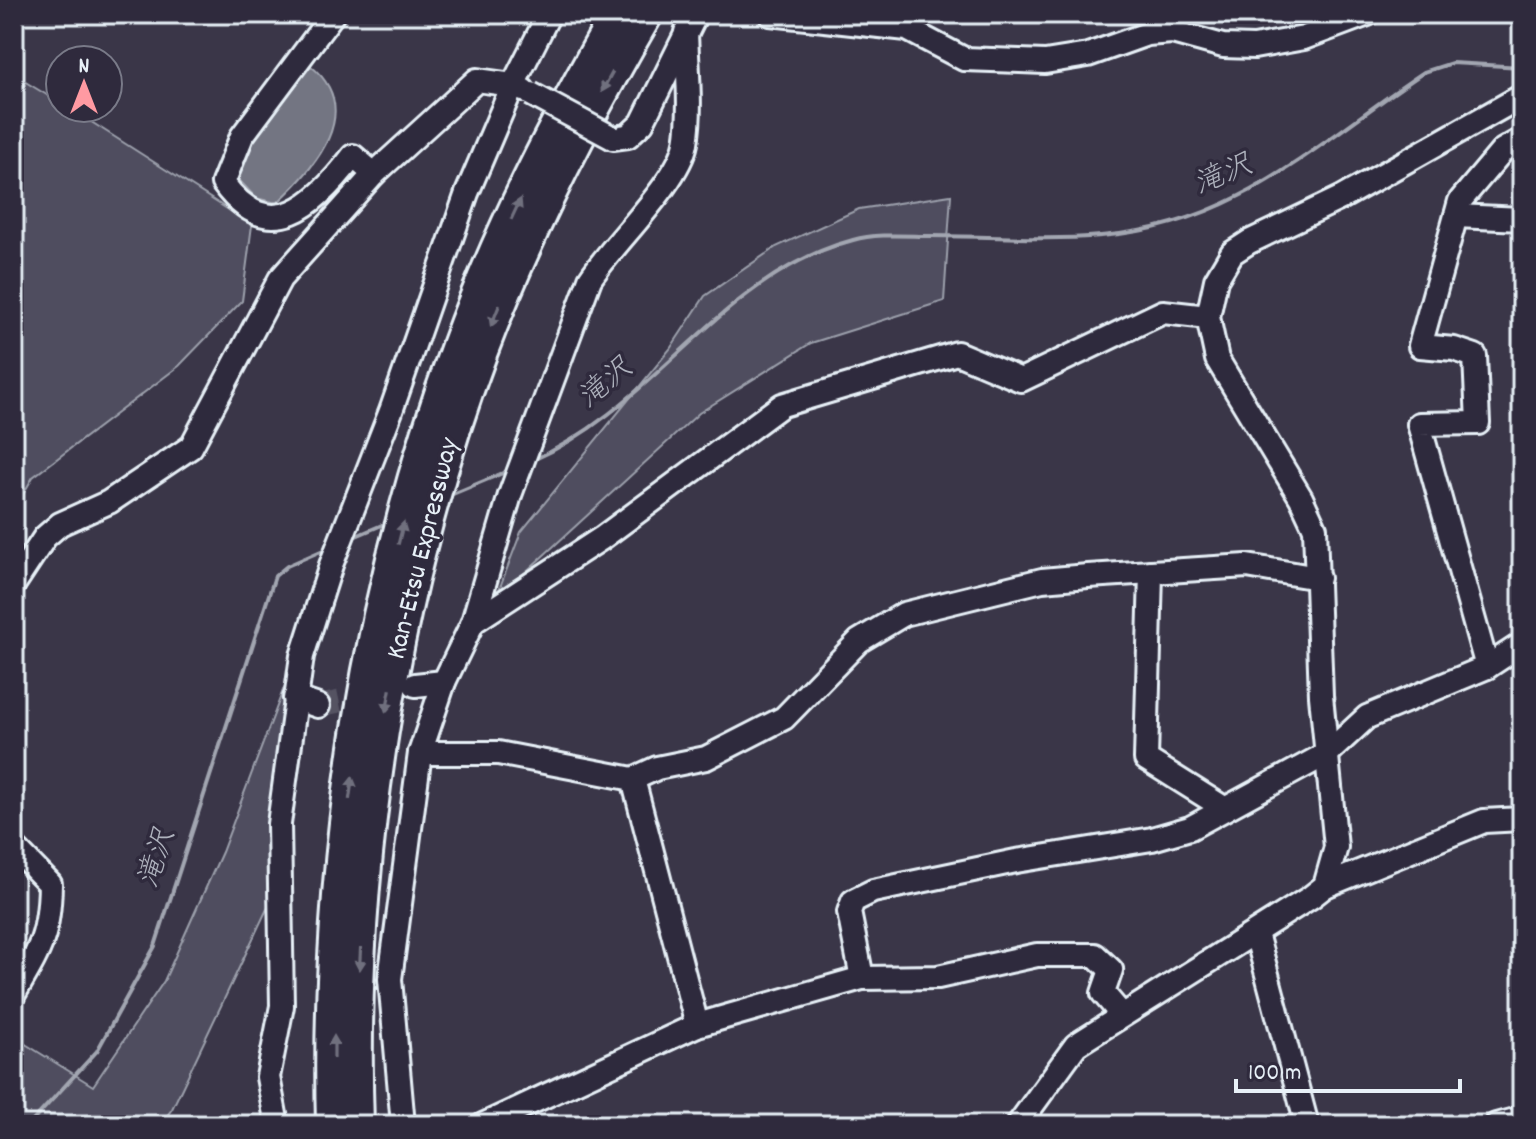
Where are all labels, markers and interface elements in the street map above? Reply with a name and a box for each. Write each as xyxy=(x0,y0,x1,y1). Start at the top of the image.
north arrow xyxy=(44,44,124,124)
text: N xyxy=(79,52,90,83)
one-way arrow xyxy=(600,70,614,93)
water label: 滝沢 xyxy=(1188,145,1261,209)
one-way arrow xyxy=(509,197,522,221)
one-way arrow xyxy=(489,304,502,328)
water label: 滝沢 xyxy=(570,349,645,421)
street label: Kan-Etsu Expressway xyxy=(378,434,472,664)
one-way arrow xyxy=(395,520,408,545)
one-way arrow xyxy=(382,689,394,714)
one-way arrow xyxy=(345,775,358,800)
water label: 滝沢 xyxy=(129,823,189,894)
one-way arrow xyxy=(354,947,367,972)
one-way arrow xyxy=(328,1034,340,1059)
scale bar xyxy=(1236,1043,1460,1093)
text: 100 m xyxy=(1248,1057,1301,1091)

